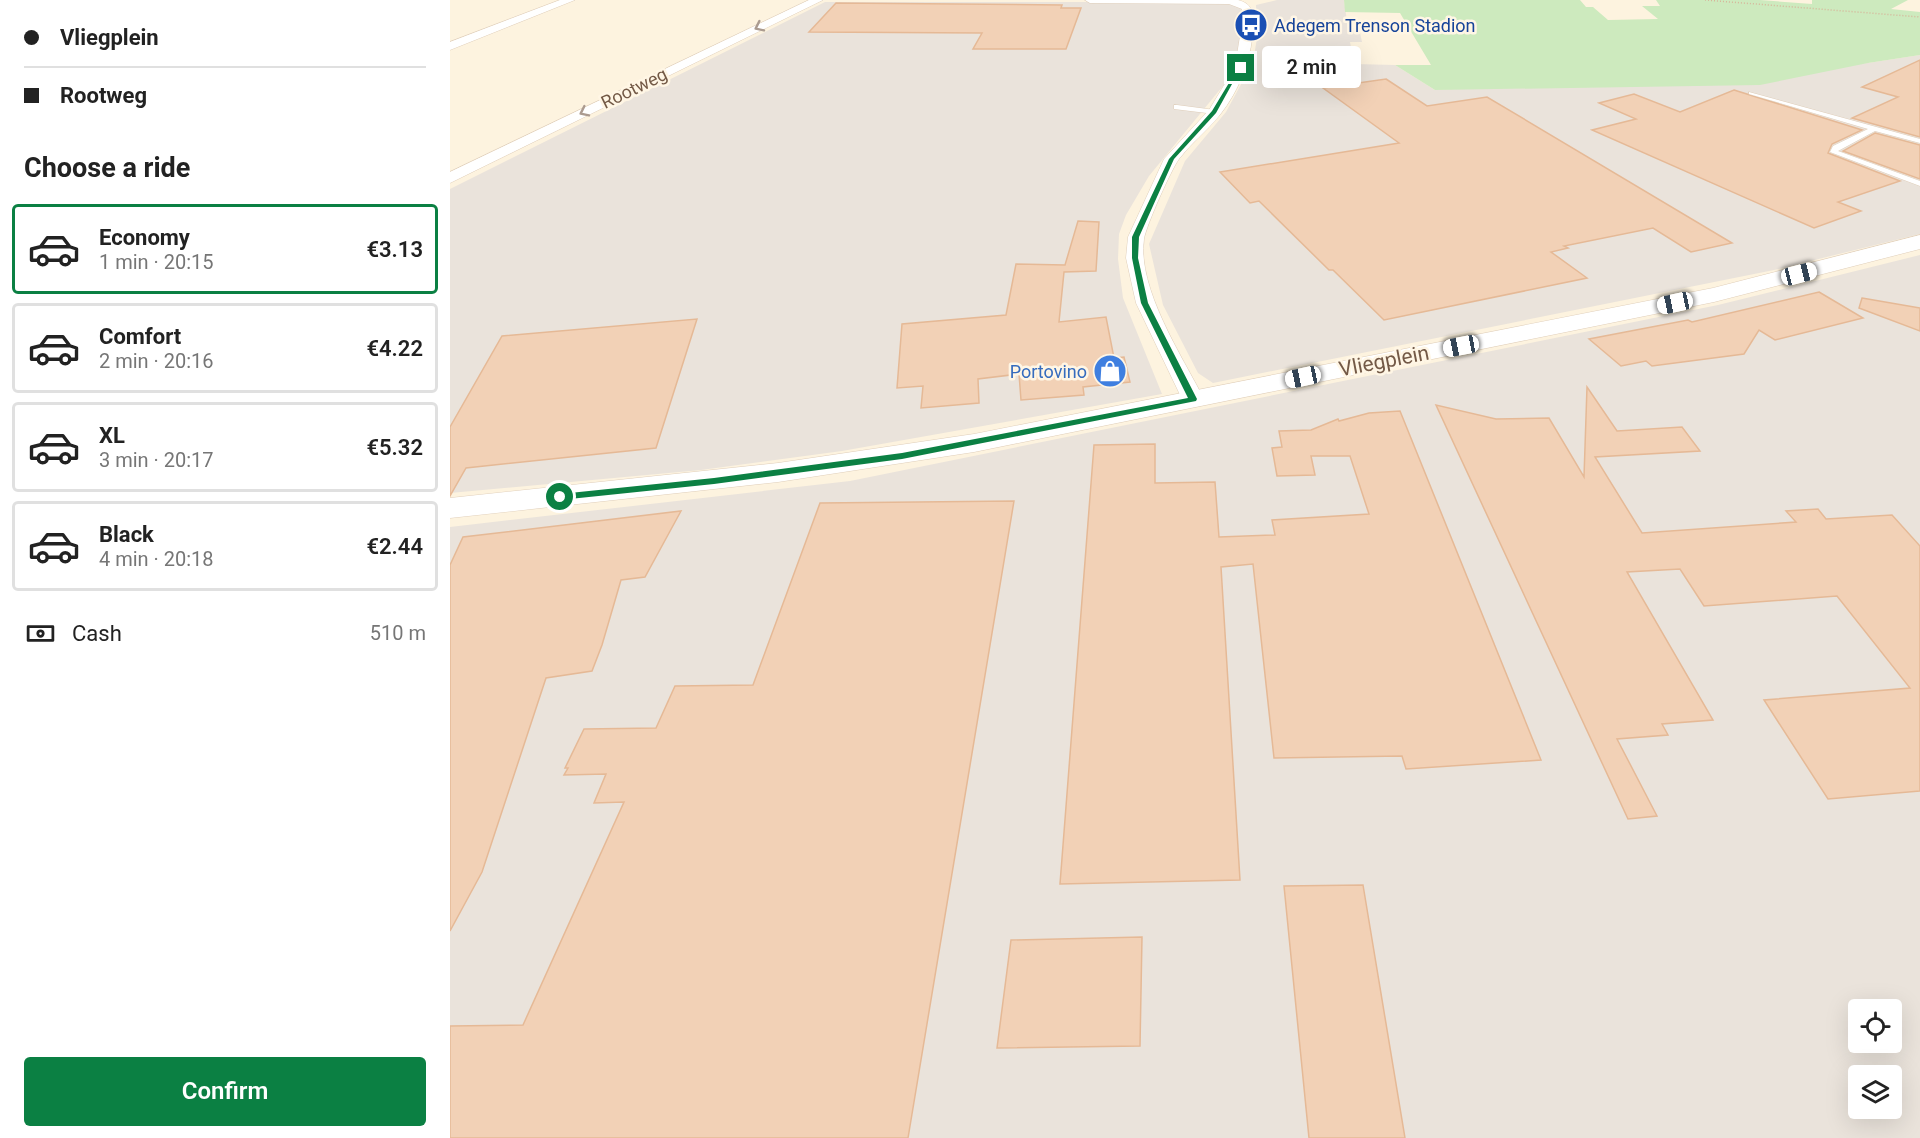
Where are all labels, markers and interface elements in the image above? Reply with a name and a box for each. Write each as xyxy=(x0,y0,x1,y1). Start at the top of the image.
bus stop icon: Adegem Trenson Stadion xyxy=(1233,7,1269,43)
place label: Adegem Trenson Stadion xyxy=(1274,15,1476,36)
one-way arrow xyxy=(755,20,766,31)
text: Vliegplein xyxy=(60,25,159,50)
callout: 2 min xyxy=(1262,47,1361,89)
route end xyxy=(1227,54,1254,81)
text: 2 min xyxy=(1286,55,1337,79)
street label: Rootweg xyxy=(598,63,670,113)
text: Rootweg xyxy=(60,83,147,108)
one-way arrow xyxy=(579,105,590,117)
text: Choose a ride xyxy=(24,152,190,184)
icon: car xyxy=(27,222,81,276)
text: Economy xyxy=(99,225,190,250)
text: €3.13 xyxy=(366,237,423,262)
text: 1 min · 20:15 xyxy=(99,250,214,274)
car xyxy=(1779,261,1819,287)
car xyxy=(1656,290,1694,316)
icon: car xyxy=(27,321,81,375)
text: Comfort xyxy=(99,324,181,349)
car xyxy=(1442,334,1480,358)
text: €4.22 xyxy=(366,336,423,361)
street label: Vliegplein xyxy=(1337,341,1431,381)
text: 2 min · 20:16 xyxy=(99,349,214,373)
shop icon: Portovino xyxy=(1092,353,1128,389)
place label: Portovino xyxy=(1010,361,1087,382)
car xyxy=(1284,364,1322,390)
icon: car xyxy=(27,420,81,474)
text: XL xyxy=(99,423,125,448)
text: €5.32 xyxy=(366,435,423,460)
text: 3 min · 20:17 xyxy=(99,448,214,472)
route start xyxy=(546,483,573,510)
icon: car xyxy=(27,519,81,573)
text: Black xyxy=(99,522,154,547)
text: €2.44 xyxy=(366,534,423,559)
text: 4 min · 20:18 xyxy=(99,547,214,571)
icon: cash xyxy=(24,617,57,650)
text: Cash xyxy=(72,621,122,646)
text: 510 m xyxy=(370,621,426,645)
map controls xyxy=(1848,999,1902,1119)
button: locate xyxy=(1848,999,1902,1053)
button: Confirm xyxy=(24,1057,426,1126)
button: layers xyxy=(1848,1065,1902,1119)

